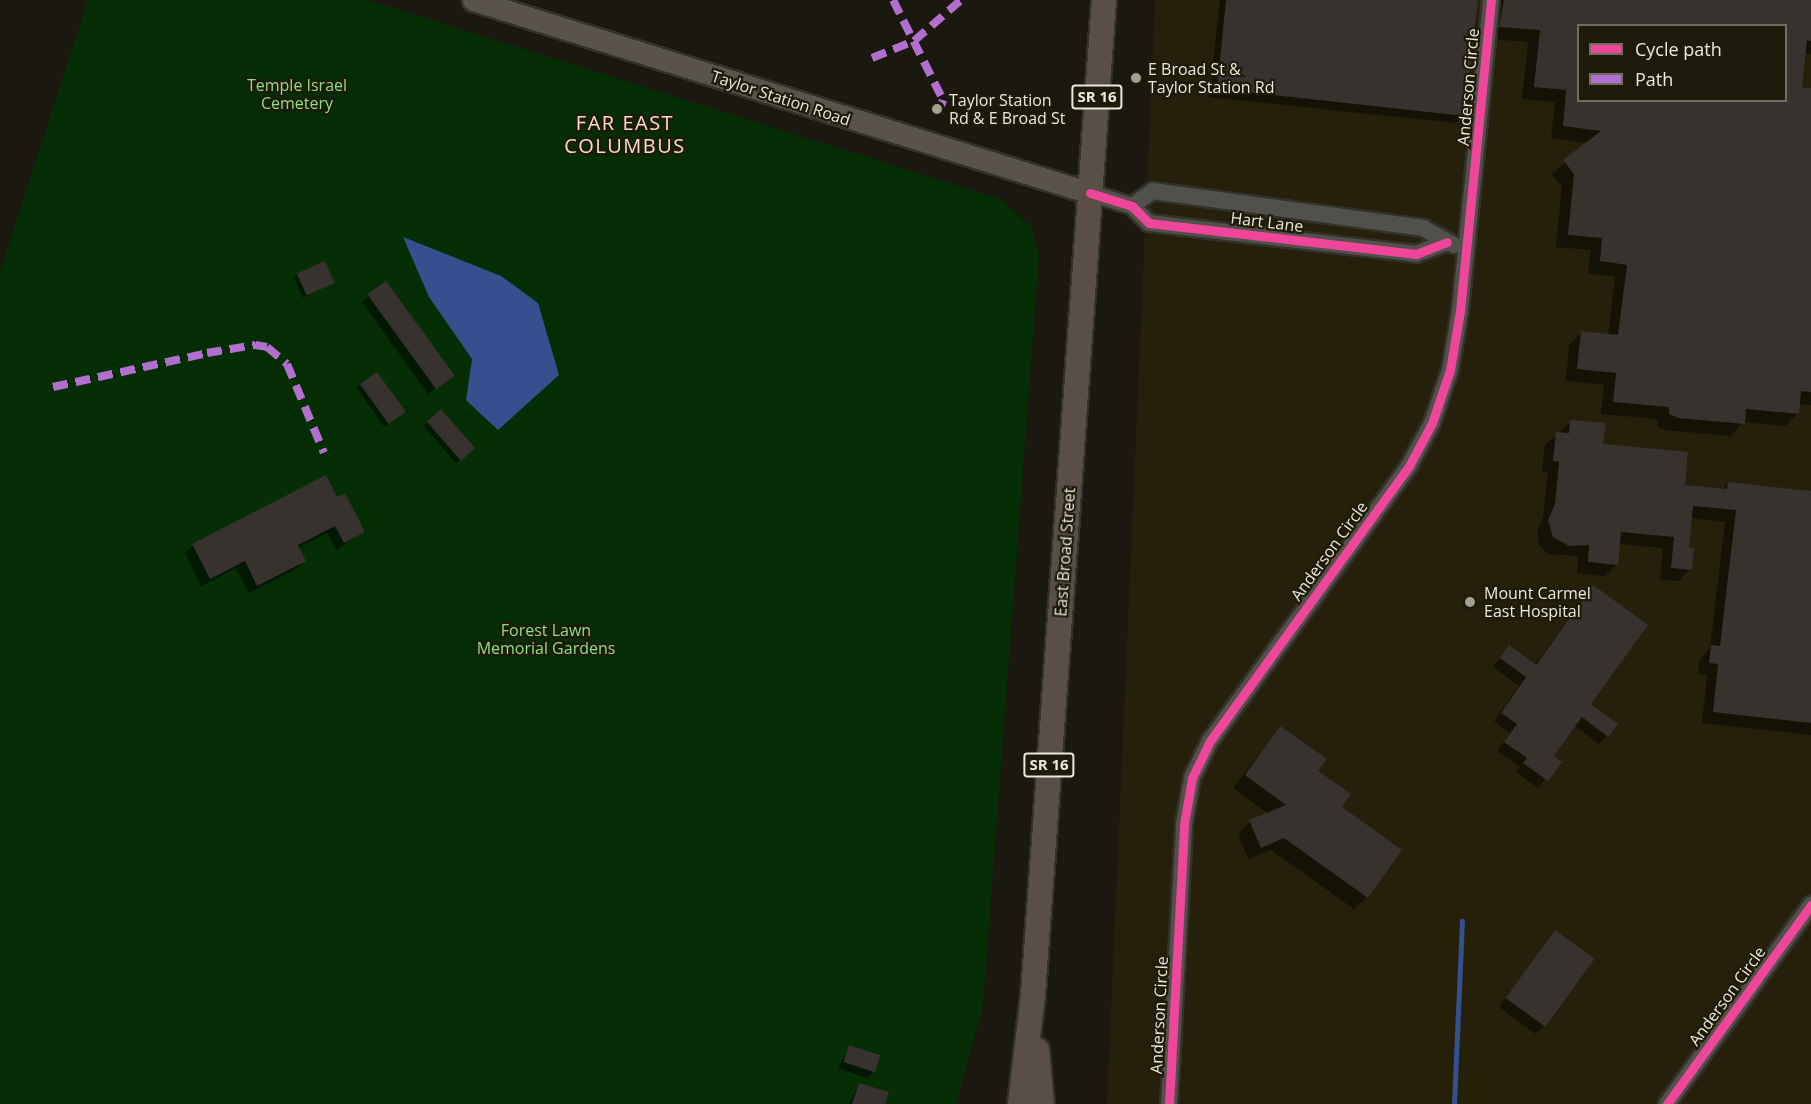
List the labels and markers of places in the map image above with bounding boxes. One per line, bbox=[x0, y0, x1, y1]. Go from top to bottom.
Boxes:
place label: E Broad St & Taylor Station Rd bbox=[1148, 59, 1274, 97]
marker: E Broad St & Taylor Station Rd bbox=[1129, 71, 1143, 85]
place label: Taylor Station Rd & E Broad St bbox=[949, 90, 1065, 128]
marker: Taylor Station Rd & E Broad St bbox=[930, 102, 944, 116]
place label: Mount Carmel East Hospital bbox=[1484, 583, 1591, 621]
marker: Mount Carmel East Hospital bbox=[1461, 593, 1479, 611]

